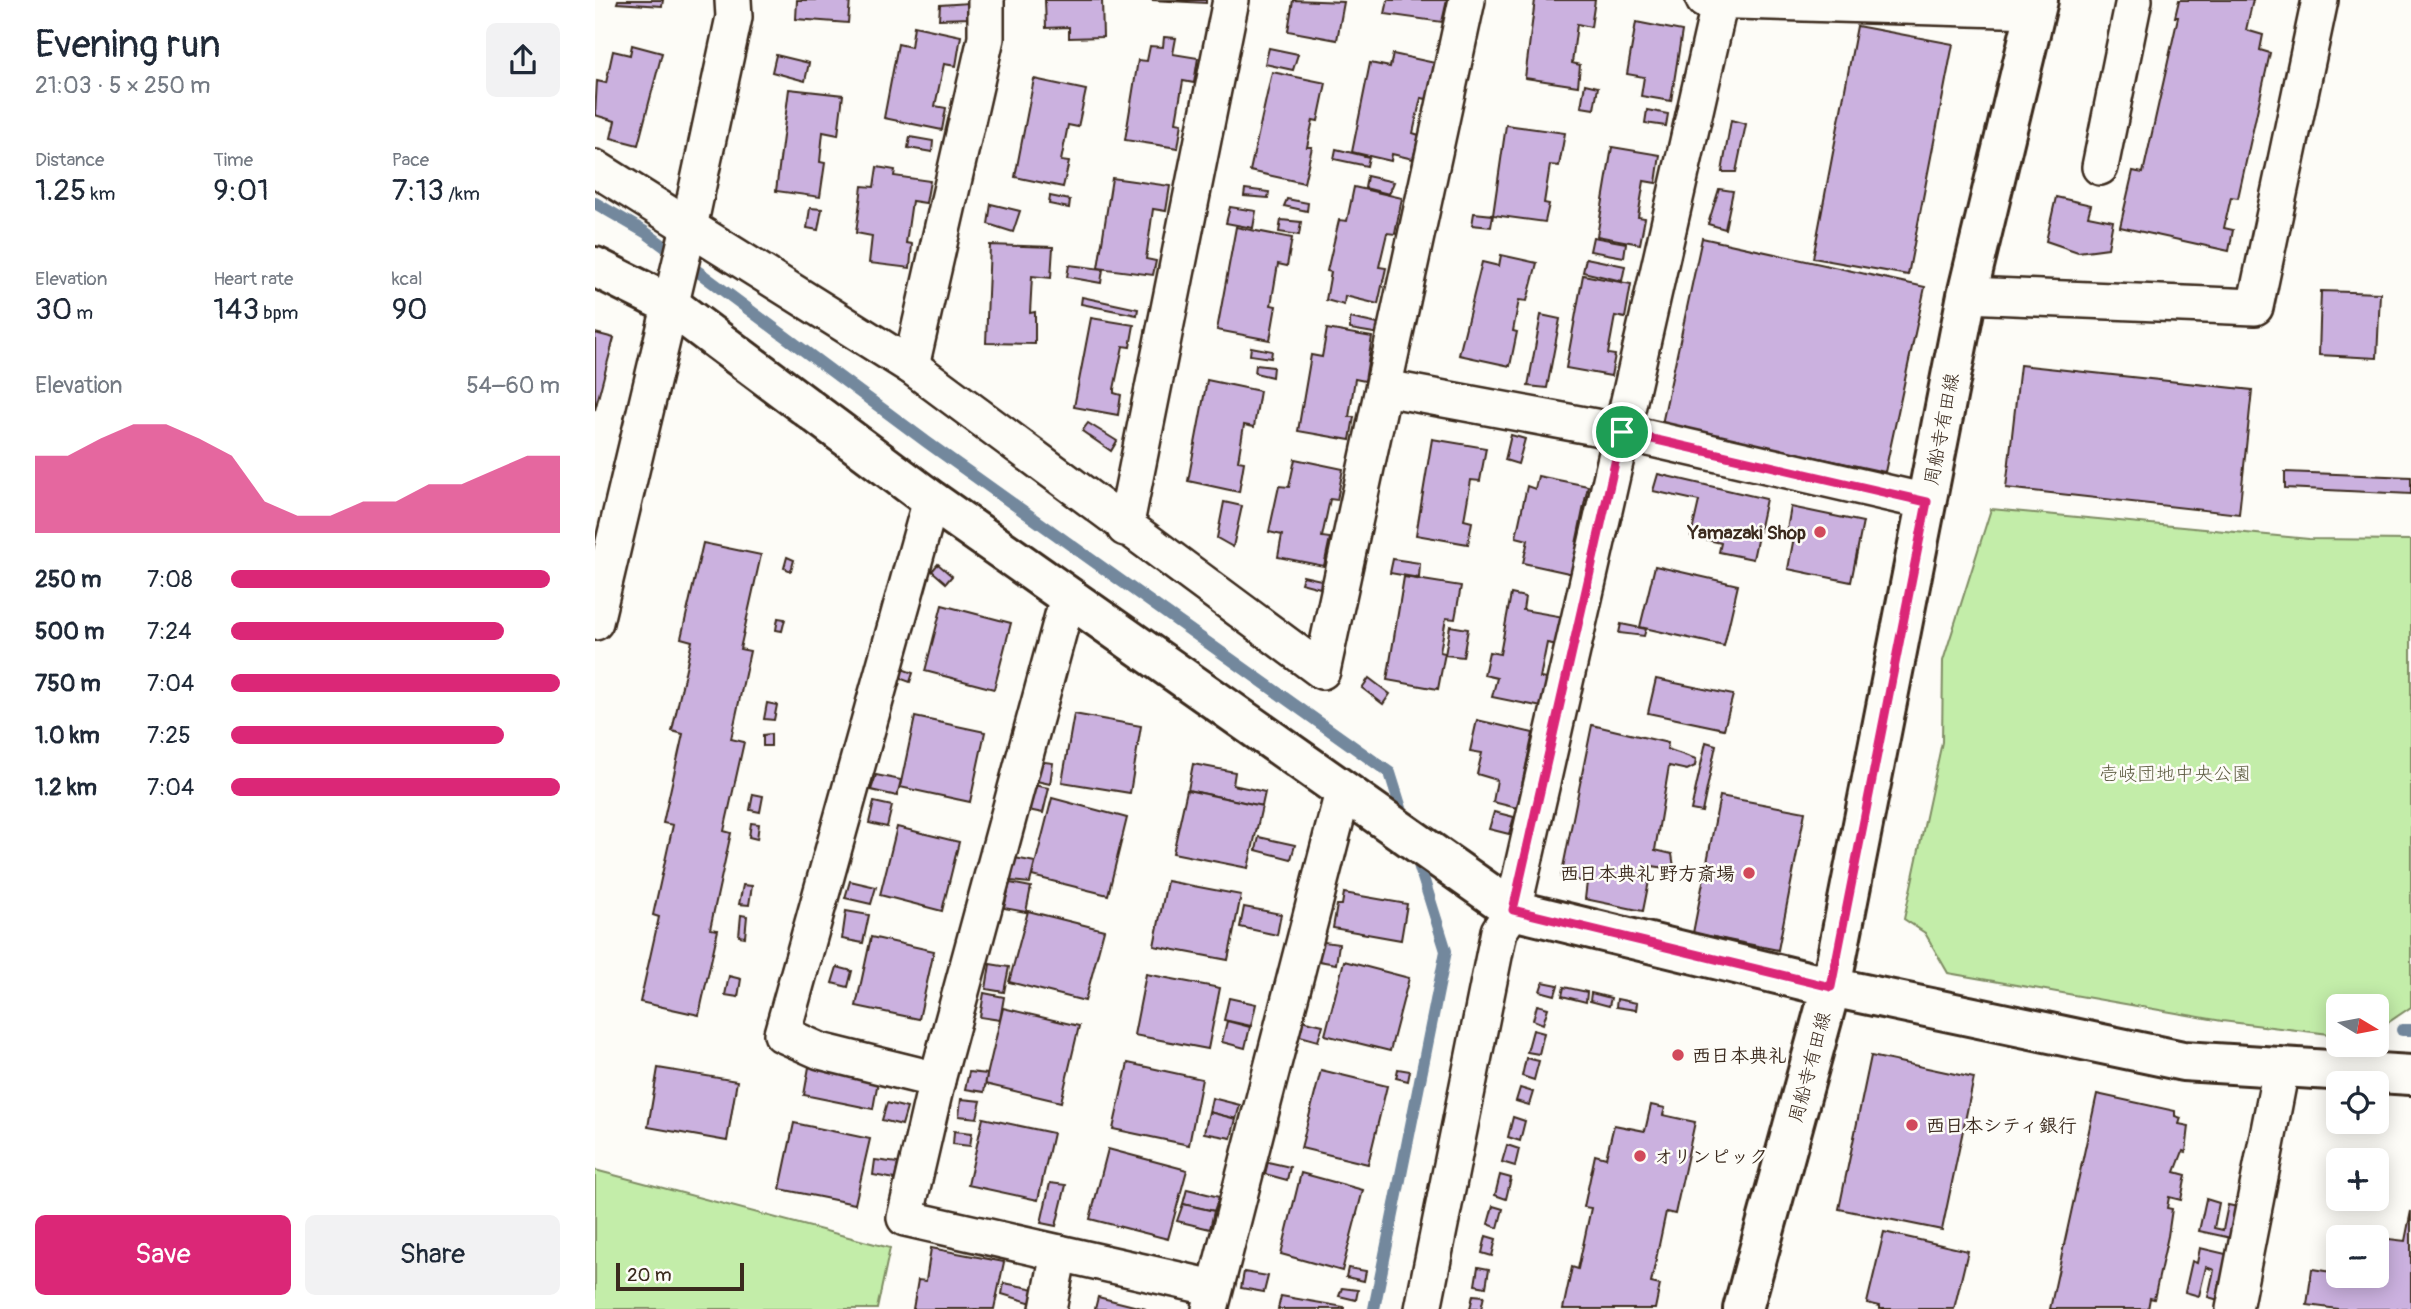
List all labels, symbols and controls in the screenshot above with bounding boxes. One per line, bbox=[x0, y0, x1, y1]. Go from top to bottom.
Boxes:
text: Evening run bbox=[35, 21, 221, 69]
button: share bbox=[486, 23, 560, 97]
text: 21:03 · 5 × 250 m bbox=[35, 71, 211, 100]
text: Distance bbox=[35, 148, 104, 172]
text: Time bbox=[213, 148, 253, 172]
text: Pace bbox=[392, 148, 429, 172]
text: 1.25 bbox=[35, 172, 86, 209]
text: 9:01 bbox=[213, 172, 269, 209]
text: 7:13 bbox=[392, 172, 444, 209]
text: km bbox=[86, 182, 115, 206]
text: /km bbox=[444, 182, 480, 206]
text: Elevation bbox=[35, 267, 107, 291]
text: Heart rate bbox=[213, 267, 293, 291]
text: kcal bbox=[392, 267, 423, 291]
text: 30 bbox=[35, 291, 72, 328]
text: 143 bbox=[213, 291, 259, 328]
text: 90 bbox=[392, 291, 428, 328]
text: m bbox=[72, 301, 93, 325]
text: bpm bbox=[259, 301, 299, 325]
text: Elevation bbox=[35, 371, 123, 400]
text: 54–60 m bbox=[466, 371, 560, 400]
street label: 周船寺有田線 bbox=[1919, 371, 1965, 487]
pin bbox=[1592, 402, 1652, 462]
icon: arrive bbox=[1603, 413, 1641, 451]
place label: Yamazaki Shop bbox=[1687, 521, 1806, 545]
marker: Yamazaki Shop bbox=[1812, 524, 1828, 540]
text: 250 m bbox=[35, 565, 101, 594]
text: 7:08 bbox=[147, 565, 193, 594]
text: 500 m bbox=[35, 617, 104, 646]
text: 7:24 bbox=[147, 617, 192, 646]
text: 750 m bbox=[35, 669, 101, 698]
text: 7:04 bbox=[147, 669, 194, 698]
text: 1.0 km bbox=[35, 721, 100, 750]
text: 7:25 bbox=[147, 721, 191, 750]
park label: 壱岐団地中央公園 bbox=[2099, 762, 2251, 786]
text: 1.2 km bbox=[35, 773, 97, 802]
text: 7:04 bbox=[147, 773, 194, 802]
place label: 西日本典礼 野方斎場 bbox=[1560, 862, 1735, 886]
marker: 西日本典礼 野方斎場 bbox=[1741, 865, 1757, 881]
north arrow bbox=[2326, 994, 2389, 1057]
map controls bbox=[2326, 994, 2389, 1288]
street label: 周船寺有田線 bbox=[1784, 1009, 1836, 1125]
place label: 西日本典礼 bbox=[1692, 1044, 1787, 1068]
marker: 西日本典礼 bbox=[1670, 1047, 1686, 1063]
button: locate bbox=[2326, 1071, 2389, 1134]
place label: 西日本シティ銀行 bbox=[1926, 1114, 2077, 1138]
marker: 西日本シティ銀行 bbox=[1904, 1117, 1920, 1133]
place label: オリンピック bbox=[1654, 1145, 1768, 1169]
marker: オリンピック bbox=[1632, 1148, 1648, 1164]
button: + bbox=[2326, 1148, 2389, 1211]
button: Save bbox=[35, 1215, 291, 1295]
button: Share bbox=[305, 1215, 560, 1295]
button: − bbox=[2326, 1225, 2389, 1288]
scale bar bbox=[616, 1260, 744, 1292]
text: 20 m bbox=[627, 1263, 672, 1287]

